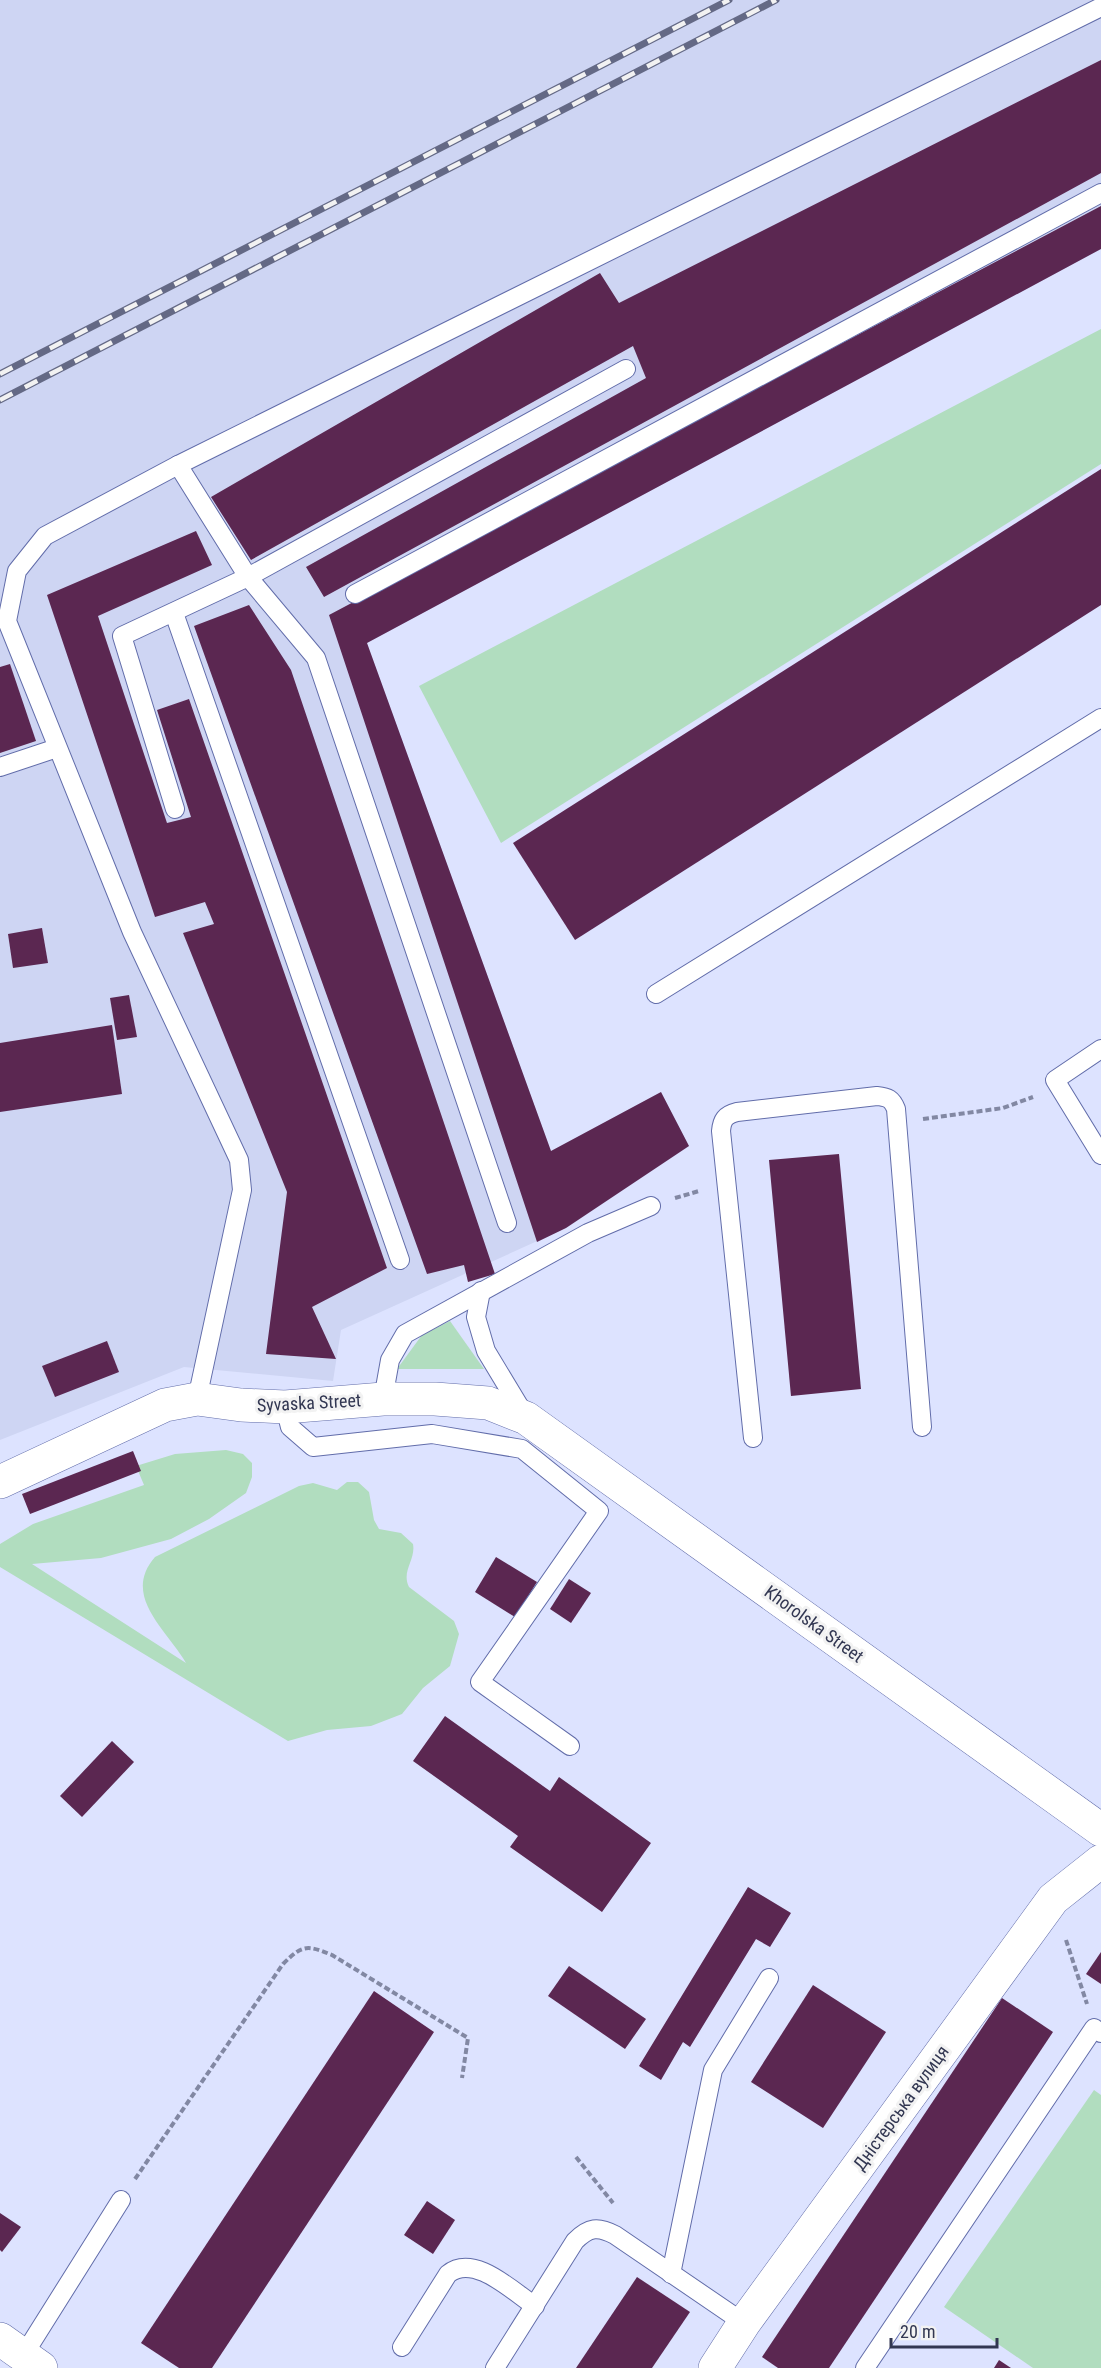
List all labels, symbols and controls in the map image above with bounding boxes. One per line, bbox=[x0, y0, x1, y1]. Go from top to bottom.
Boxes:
street label: Syvaska Street bbox=[256, 1389, 362, 1416]
street label: Khorolska Street bbox=[761, 1581, 868, 1667]
street label: Дністерська вулиця bbox=[848, 2041, 953, 2174]
scale bar bbox=[891, 2311, 998, 2349]
text: 20 m bbox=[900, 2321, 935, 2342]

